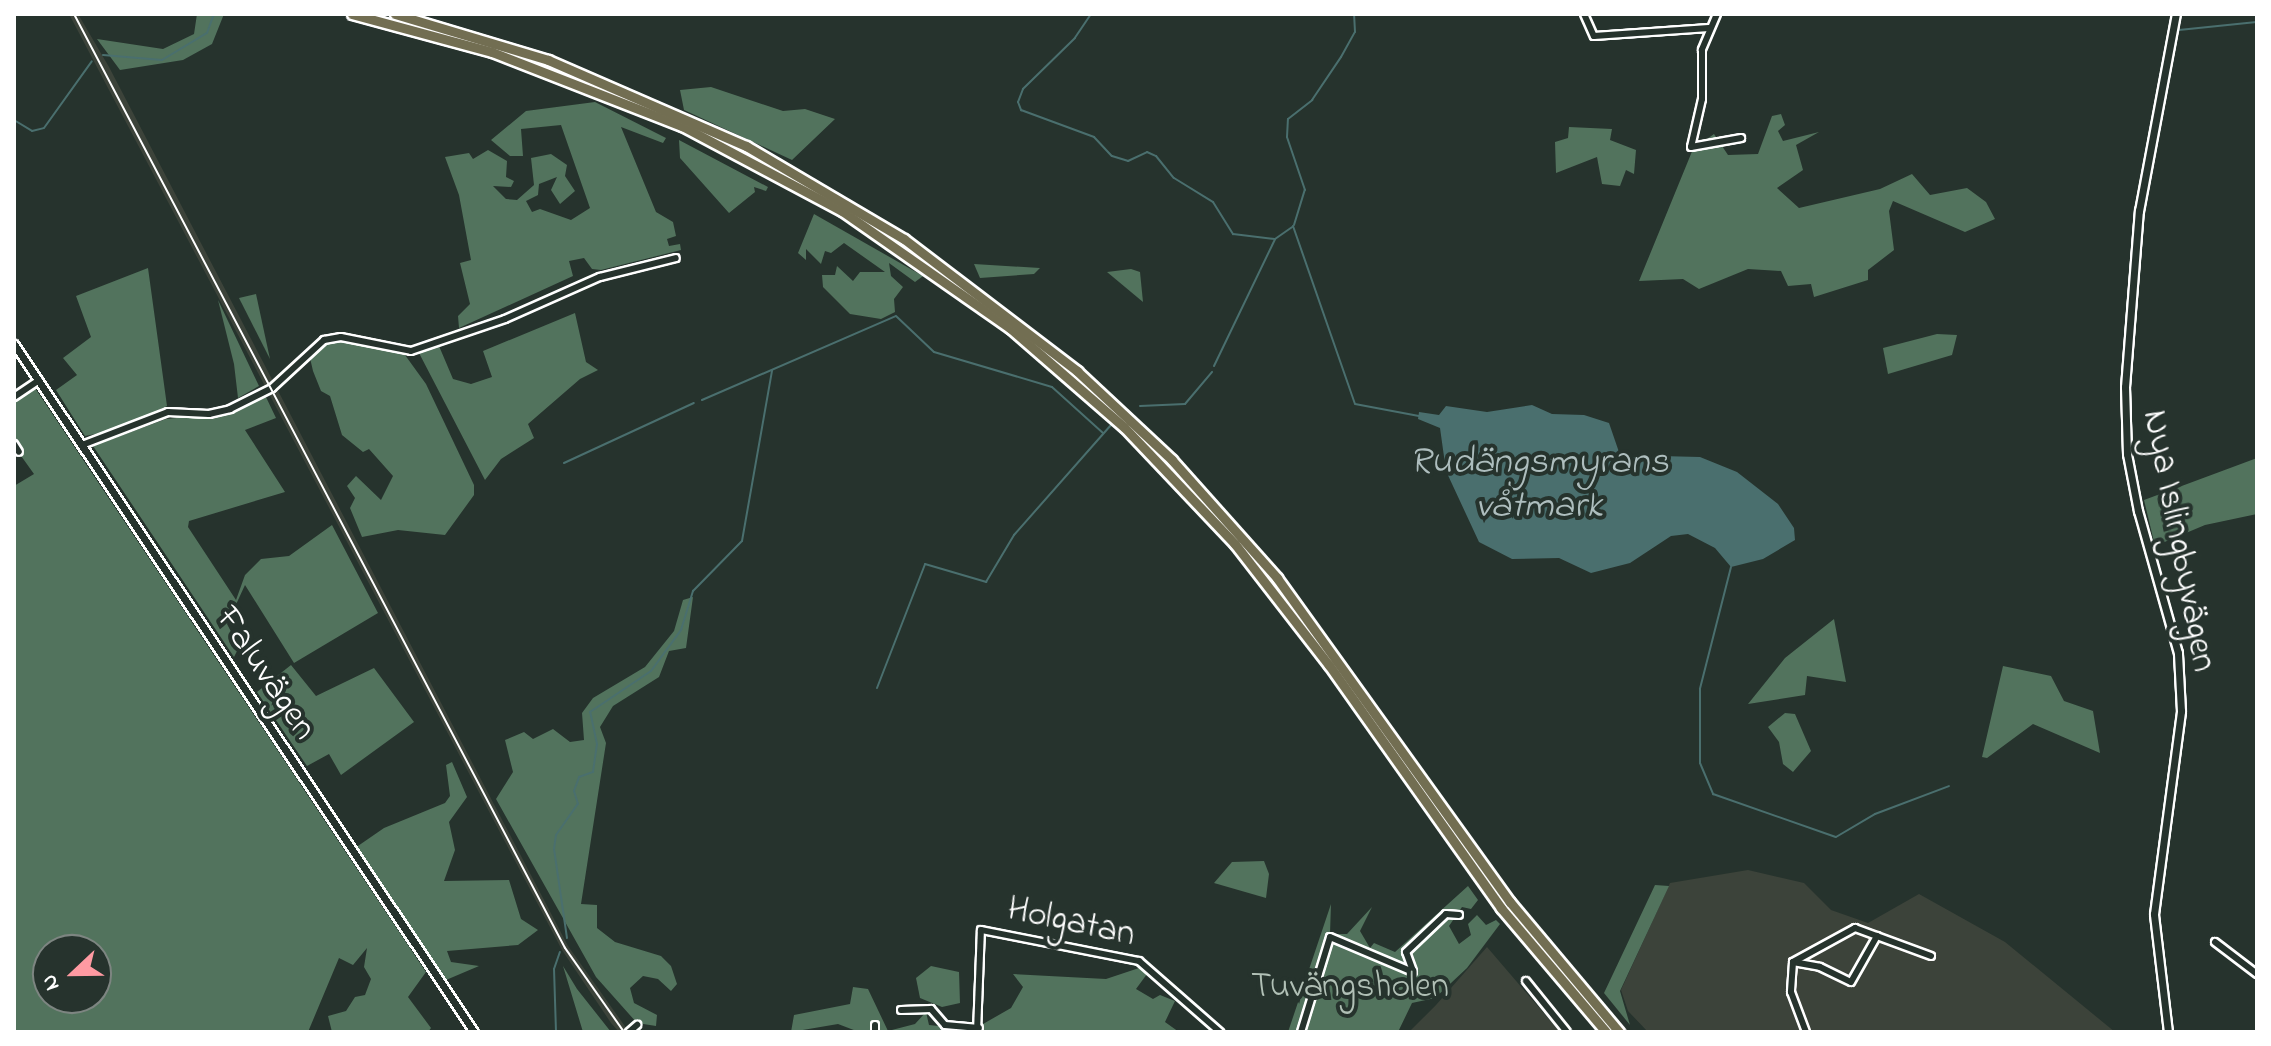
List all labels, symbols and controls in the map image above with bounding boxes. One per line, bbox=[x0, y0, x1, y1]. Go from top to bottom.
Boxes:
street label: Nya Islingbyvägen bbox=[2131, 406, 2225, 676]
water label: Rudängsmyrans våtmark bbox=[1409, 441, 1669, 530]
street label: Faluvägen bbox=[205, 599, 325, 749]
street label: Holgatan bbox=[1003, 888, 1139, 958]
north arrow bbox=[32, 934, 112, 1014]
park label: Tuvängsholen bbox=[1251, 966, 1449, 1010]
text: N bbox=[34, 969, 69, 995]

